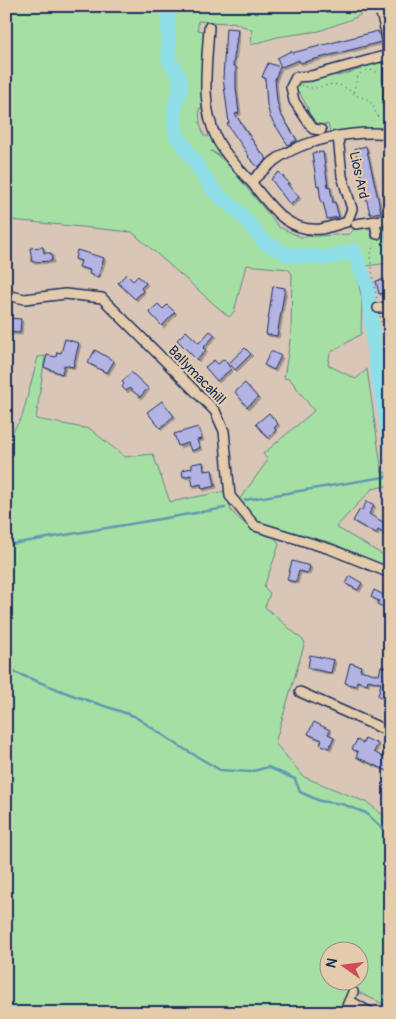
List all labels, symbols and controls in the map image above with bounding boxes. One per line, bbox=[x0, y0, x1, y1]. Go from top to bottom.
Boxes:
street label: Lios Ard bbox=[346, 150, 372, 200]
street label: Ballymacahill bbox=[165, 342, 229, 408]
north arrow bbox=[318, 942, 368, 992]
text: N bbox=[322, 956, 341, 970]

